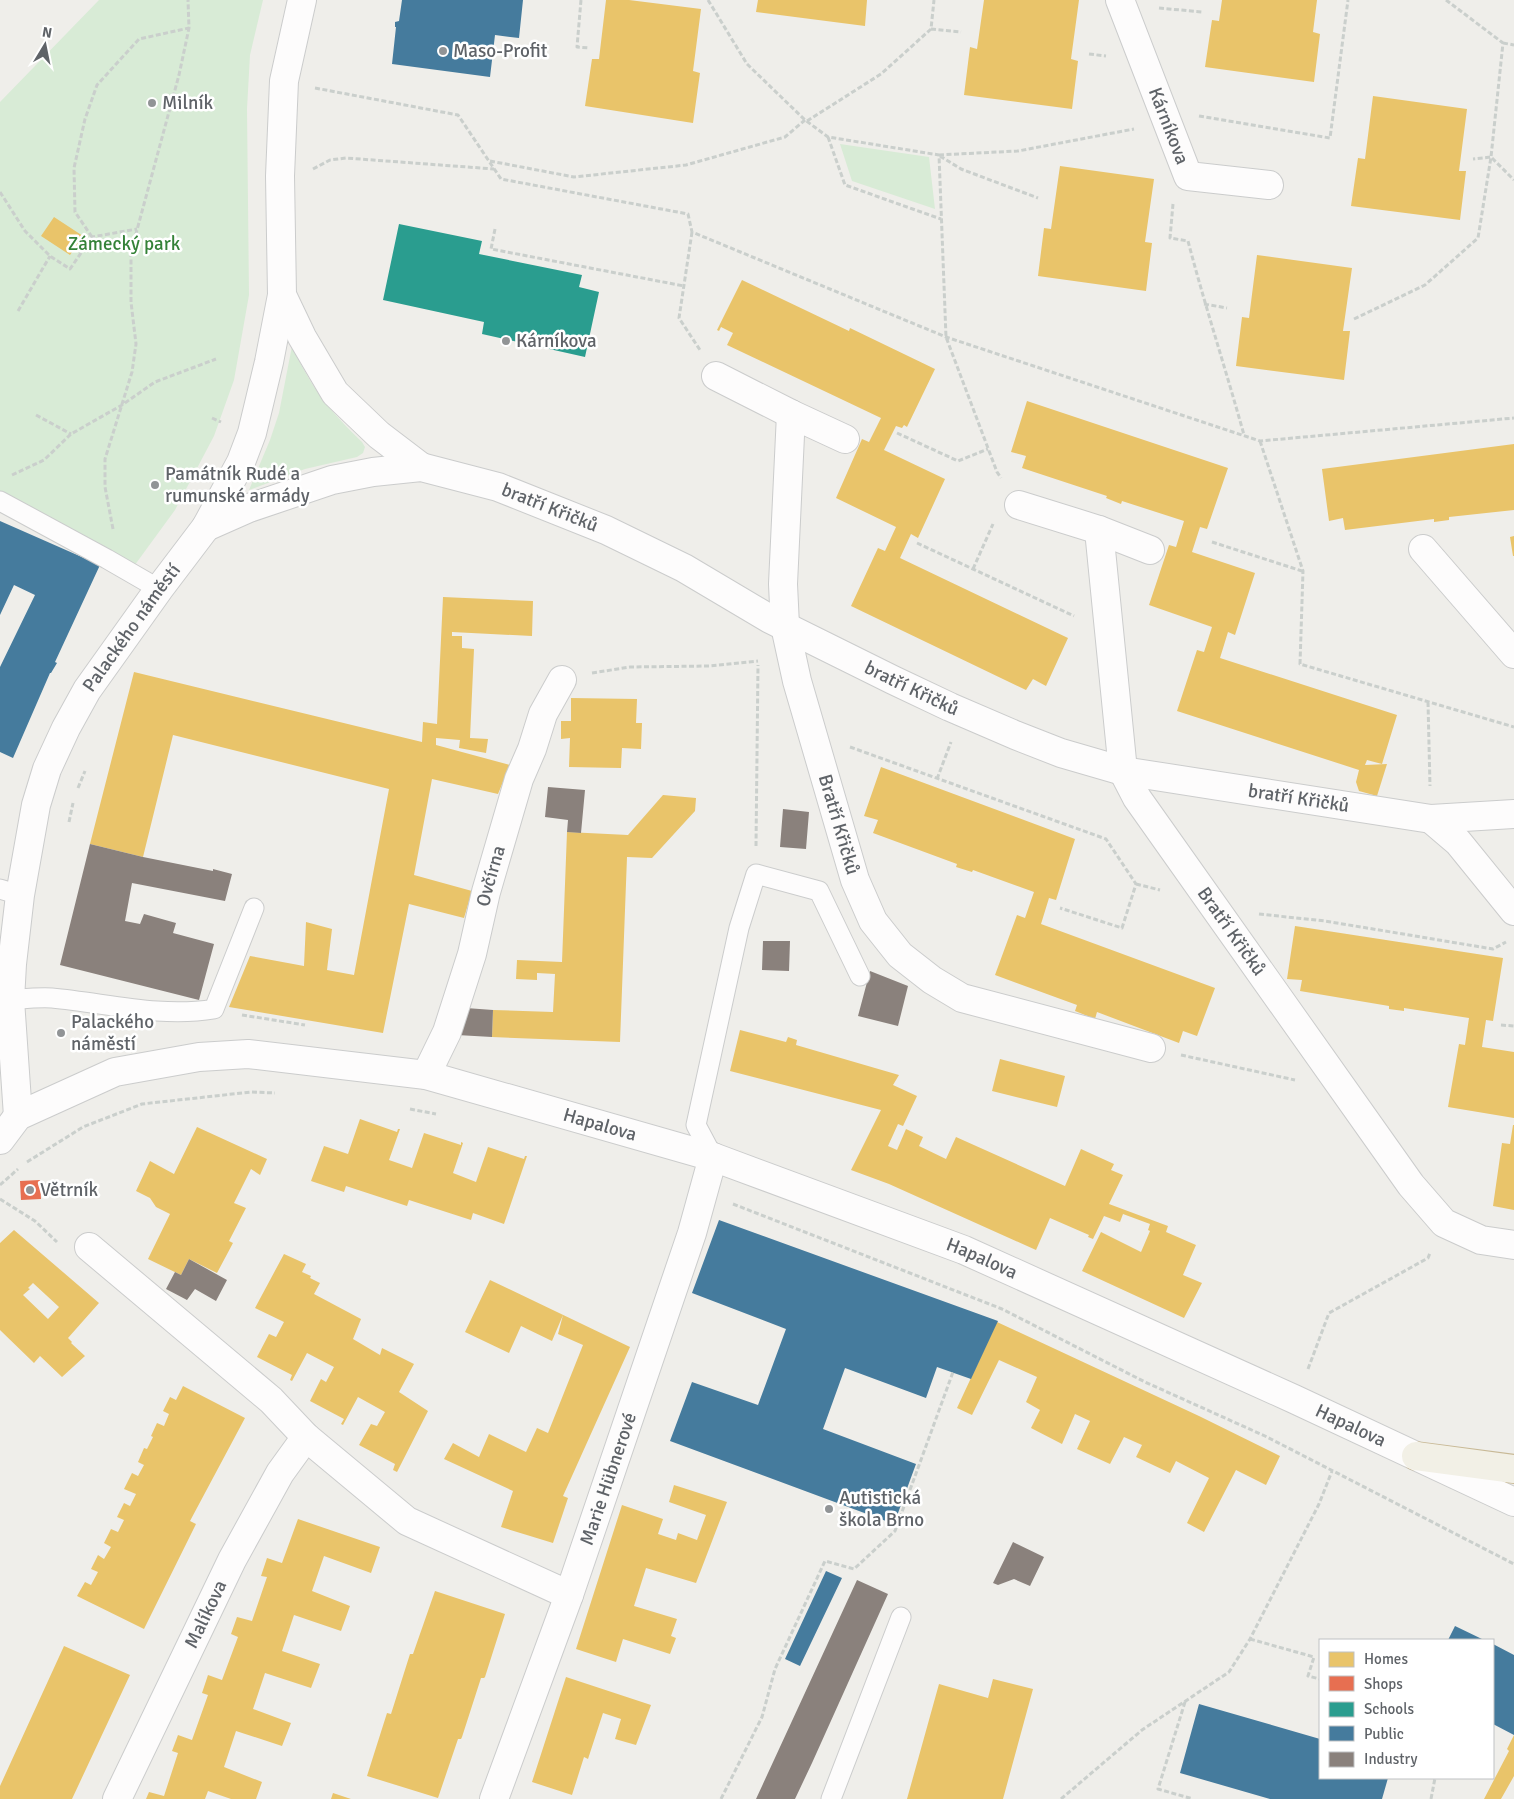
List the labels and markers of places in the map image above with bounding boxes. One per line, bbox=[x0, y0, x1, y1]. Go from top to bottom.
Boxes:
place label: Maso-Profit bbox=[453, 39, 548, 63]
marker: Maso-Profit bbox=[437, 45, 449, 57]
place label: Milník bbox=[162, 91, 214, 115]
marker: Milník bbox=[146, 97, 158, 109]
place label: Kárníkova bbox=[516, 329, 597, 353]
marker: Kárníkova bbox=[500, 335, 512, 347]
place label: Památník Rudé a rumunské armády bbox=[165, 462, 310, 508]
marker: Památník Rudé a rumunské armády bbox=[149, 479, 161, 491]
place label: Palackého náměstí bbox=[71, 1010, 154, 1056]
marker: Palackého náměstí bbox=[55, 1027, 67, 1039]
place label: Větrník bbox=[40, 1178, 99, 1202]
marker: Větrník bbox=[24, 1184, 36, 1196]
place label: Autistická škola Brno bbox=[839, 1486, 924, 1532]
marker: Autistická škola Brno bbox=[823, 1503, 835, 1515]

